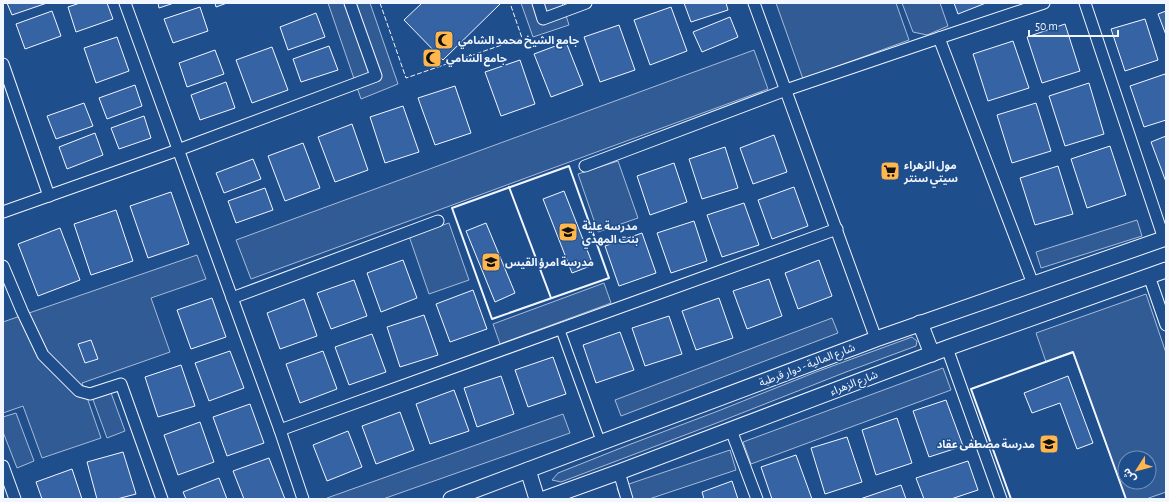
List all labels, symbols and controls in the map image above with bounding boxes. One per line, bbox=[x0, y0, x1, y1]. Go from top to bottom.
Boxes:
scale bar bbox=[1029, 12, 1118, 38]
text: 50 m bbox=[1035, 20, 1058, 32]
mosque icon: جامع الشيخ محمد الشامي bbox=[433, 29, 455, 51]
place label: جامع الشيخ محمد الشامي bbox=[458, 35, 579, 49]
mosque icon: جامع الشامي bbox=[421, 47, 443, 69]
place label: جامع الشامي bbox=[446, 53, 507, 67]
supermarket icon: مول الزهراء سيتي سنتر bbox=[879, 160, 901, 182]
place label: مول الزهراء سيتي سنتر bbox=[903, 160, 958, 187]
place label: مدرسة علية بنت المهدي bbox=[582, 220, 639, 248]
school or university icon: مدرسة علية بنت المهدي bbox=[557, 221, 579, 243]
school or university icon: مدرسة امرؤ القيس bbox=[480, 251, 502, 273]
place label: مدرسة امرؤ القيس bbox=[505, 256, 594, 269]
street label: شارع المالية - دوار قرطبة bbox=[758, 341, 858, 390]
street label: شارع الزهراء bbox=[829, 369, 880, 399]
school or university icon: مدرسة مصطفى عقاد bbox=[1038, 433, 1060, 455]
place label: مدرسة مصطفى عقاد bbox=[937, 438, 1035, 451]
north arrow bbox=[1117, 450, 1157, 490]
text: ش bbox=[1120, 466, 1139, 485]

